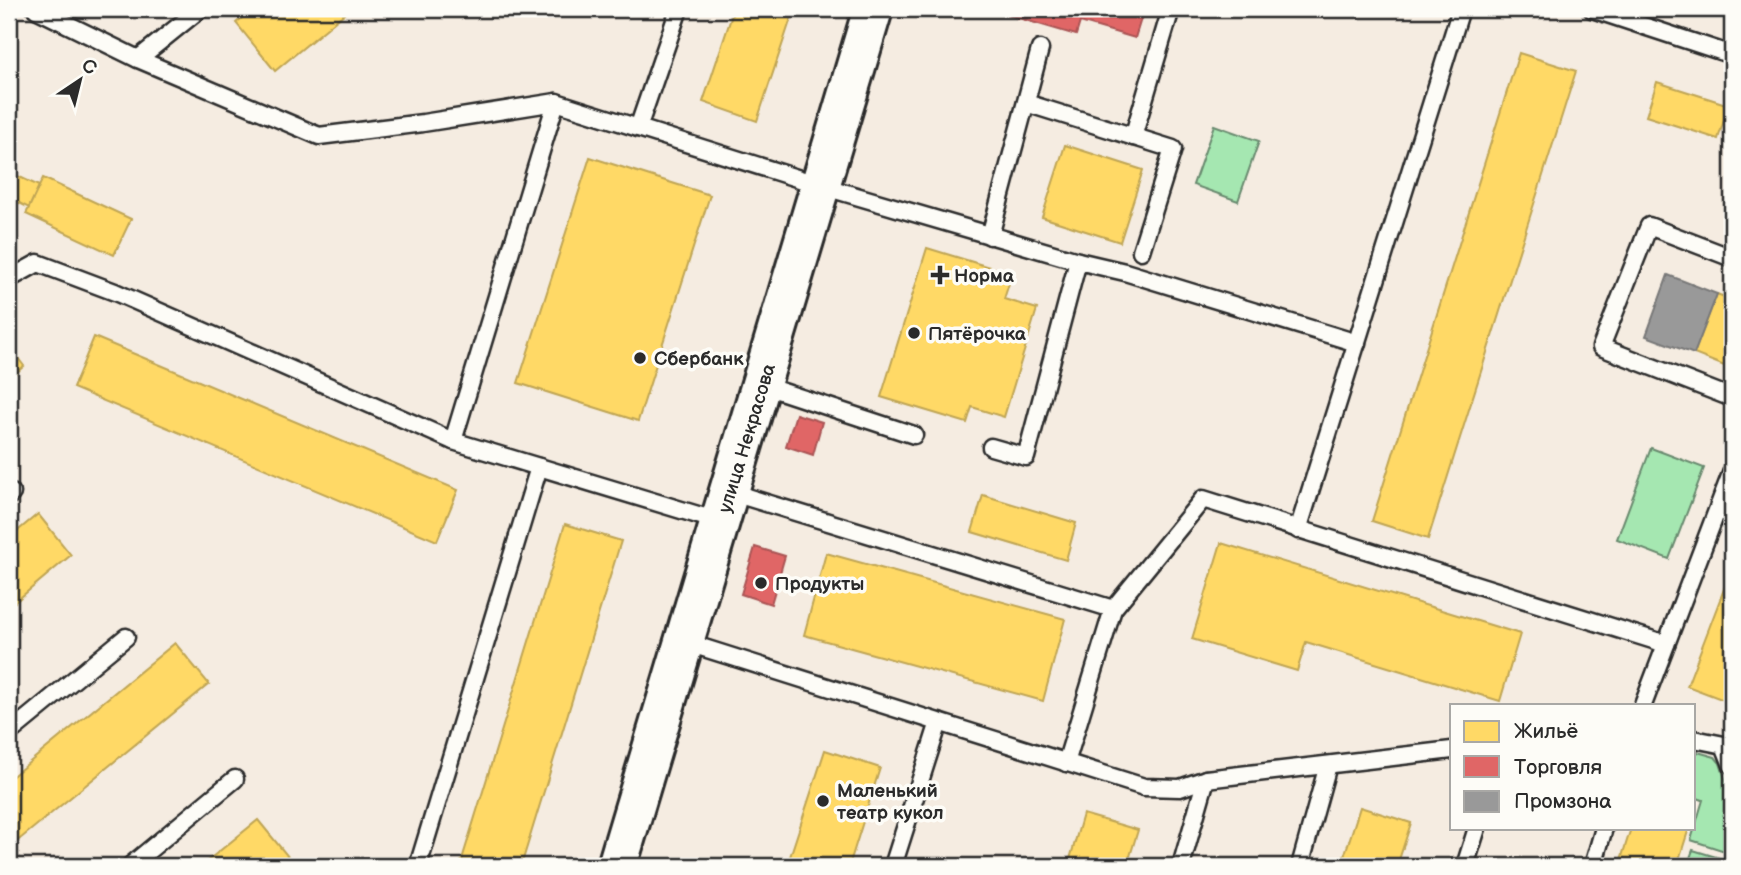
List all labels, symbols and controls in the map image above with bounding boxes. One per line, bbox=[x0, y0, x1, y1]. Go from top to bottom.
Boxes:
north arrow bbox=[46, 46, 116, 116]
text: С bbox=[77, 54, 101, 81]
place label: Норма bbox=[954, 265, 1015, 288]
marker: Норма bbox=[932, 267, 948, 283]
place label: Пятёрочка bbox=[928, 323, 1027, 346]
marker: Пятёрочка bbox=[906, 325, 922, 341]
place label: Сбербанк bbox=[654, 348, 744, 371]
marker: Сбербанк bbox=[632, 350, 648, 366]
street label: улица Некрасова bbox=[714, 361, 781, 516]
place label: Продукты bbox=[775, 573, 864, 596]
marker: Продукты bbox=[753, 575, 769, 591]
legend bbox=[1450, 704, 1696, 830]
text: Жильё bbox=[1514, 719, 1578, 744]
text: Торговля bbox=[1514, 755, 1602, 780]
place label: Маленький театр кукол bbox=[837, 780, 944, 825]
text: Промзона bbox=[1514, 789, 1612, 814]
marker: Маленький театр кукол bbox=[815, 793, 831, 809]

